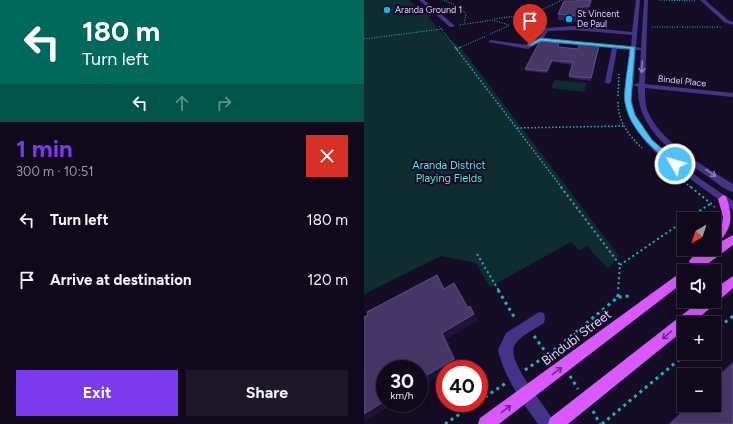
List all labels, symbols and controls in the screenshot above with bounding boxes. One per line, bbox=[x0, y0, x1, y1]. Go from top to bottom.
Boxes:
place label: Aranda Ground 1 bbox=[395, 4, 462, 15]
pin bbox=[513, 4, 547, 45]
marker: Aranda Ground 1 bbox=[382, 5, 392, 15]
place label: St Vincent De Paul bbox=[577, 8, 620, 29]
icon: arrive bbox=[519, 10, 541, 32]
text: 180 m bbox=[82, 14, 160, 48]
marker: St Vincent De Paul bbox=[564, 14, 574, 24]
icon: left bbox=[16, 16, 68, 68]
text: Turn left bbox=[82, 48, 149, 70]
one-way arrow bbox=[639, 60, 646, 73]
street label: Bindel Place bbox=[657, 72, 707, 89]
icon: left bbox=[129, 92, 151, 114]
icon: ahead bbox=[171, 92, 193, 114]
icon: right bbox=[213, 92, 235, 114]
text: 1 min bbox=[16, 134, 73, 163]
button: close bbox=[306, 135, 348, 177]
position arrow bbox=[654, 143, 696, 185]
park label: Aranda District Playing Fields bbox=[412, 159, 486, 185]
text: 300 m · 10:51 bbox=[16, 164, 94, 179]
one-way arrow bbox=[705, 170, 717, 178]
icon: left bbox=[16, 209, 38, 231]
text: Turn left bbox=[50, 211, 108, 229]
text: 180 m bbox=[307, 211, 348, 229]
north arrow bbox=[677, 212, 721, 256]
map controls bbox=[677, 212, 721, 412]
button: sound bbox=[677, 264, 721, 308]
icon: arrive bbox=[16, 269, 38, 291]
text: Arrive at destination bbox=[50, 271, 191, 289]
text: 120 m bbox=[307, 271, 348, 289]
street label: Bindubi Street bbox=[539, 306, 614, 368]
button: + bbox=[677, 316, 721, 360]
one-way arrow bbox=[662, 331, 673, 340]
speed limit sign: 40 bbox=[436, 360, 488, 412]
one-way arrow bbox=[552, 367, 563, 375]
button: − bbox=[677, 368, 721, 412]
text: 30 bbox=[390, 369, 414, 393]
button: Exit bbox=[16, 370, 178, 416]
button: Share bbox=[186, 370, 348, 416]
text: km/h bbox=[391, 389, 413, 402]
one-way arrow bbox=[501, 405, 512, 413]

